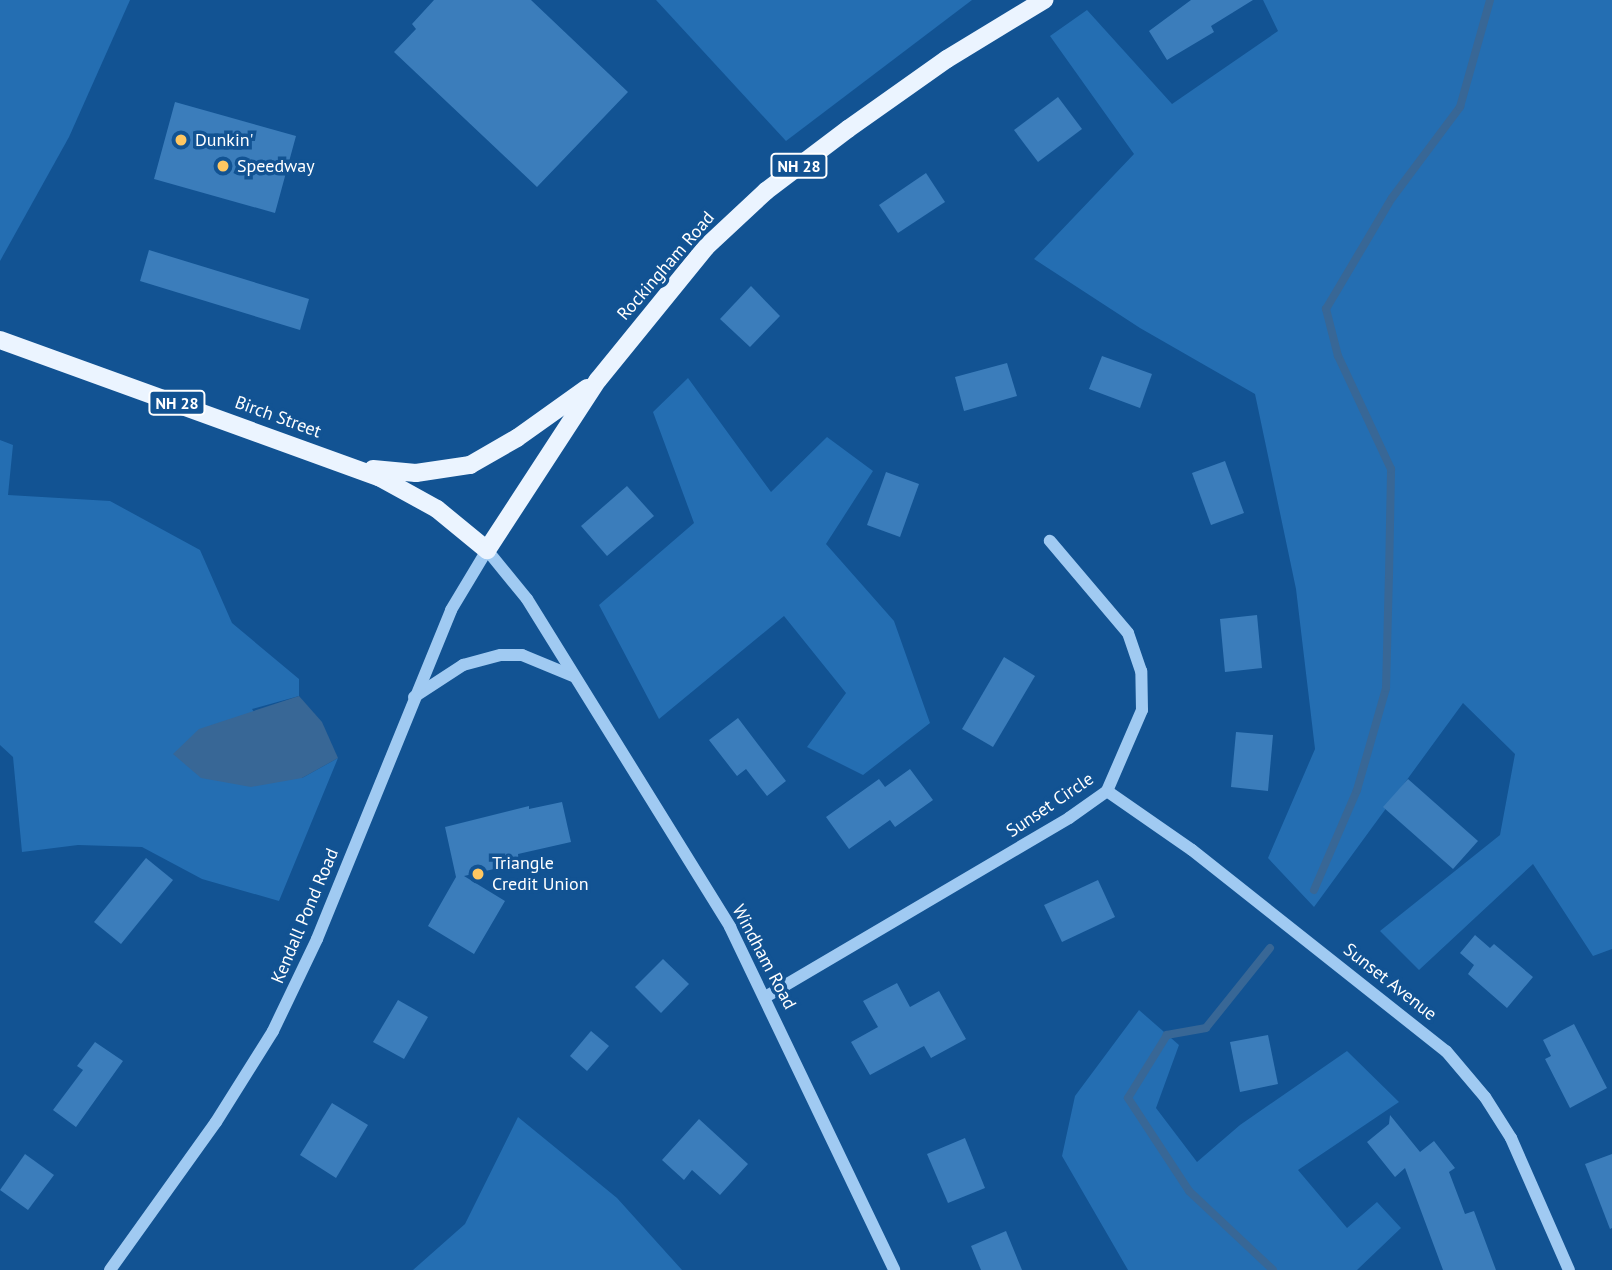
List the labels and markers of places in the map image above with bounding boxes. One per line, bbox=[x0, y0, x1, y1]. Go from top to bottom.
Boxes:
place label: Dunkin' bbox=[195, 129, 254, 151]
marker: Dunkin' bbox=[173, 132, 189, 148]
place label: Speedway bbox=[237, 155, 315, 177]
marker: Speedway bbox=[215, 158, 231, 174]
place label: Triangle Credit Union bbox=[492, 853, 589, 896]
marker: Triangle Credit Union bbox=[470, 866, 486, 882]

